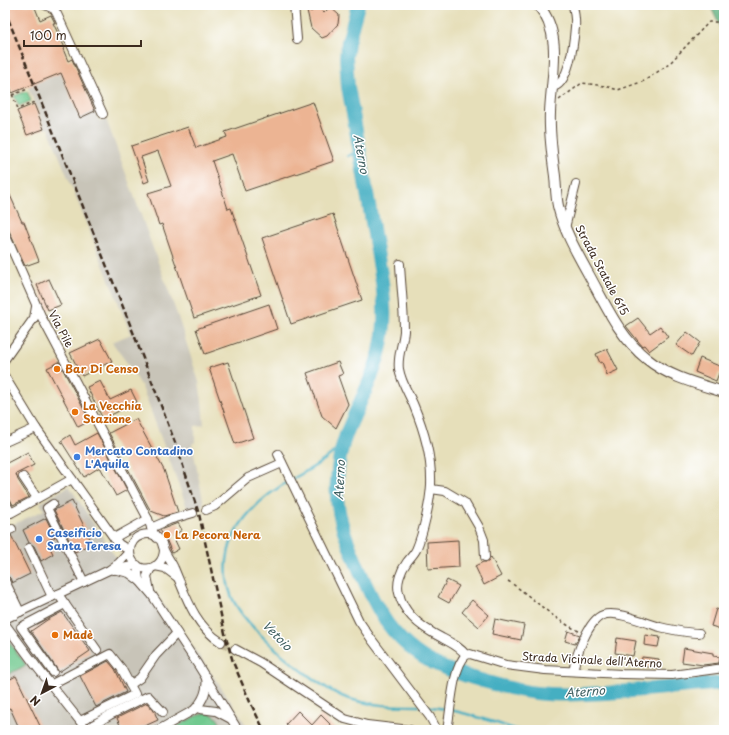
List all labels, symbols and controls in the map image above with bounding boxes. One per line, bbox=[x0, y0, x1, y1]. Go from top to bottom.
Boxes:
scale bar bbox=[24, 22, 141, 48]
text: 100 m bbox=[30, 26, 67, 44]
water label: Aterno bbox=[350, 133, 375, 176]
street label: Strada Statale 615 bbox=[571, 221, 634, 318]
street label: Via Pile bbox=[45, 307, 78, 350]
place label: Bar Di Censo bbox=[65, 360, 139, 377]
marker: Bar Di Censo bbox=[52, 364, 62, 374]
place label: La Vecchia Stazione bbox=[83, 397, 142, 427]
marker: La Vecchia Stazione bbox=[70, 407, 80, 417]
place label: Mercato Contadino L'Aquila bbox=[85, 442, 194, 472]
marker: Mercato Contadino L'Aquila bbox=[72, 452, 82, 462]
water label: Aterno bbox=[329, 458, 349, 500]
place label: Caseificio Santa Teresa bbox=[47, 524, 122, 554]
place label: La Pecora Nera bbox=[175, 526, 261, 543]
marker: La Pecora Nera bbox=[162, 530, 172, 540]
marker: Caseificio Santa Teresa bbox=[34, 534, 44, 544]
water label: Vetoio bbox=[259, 616, 297, 655]
place label: Madè bbox=[63, 626, 93, 643]
marker: Madè bbox=[50, 630, 60, 640]
street label: Strada Vicinale dell'Aterno bbox=[521, 647, 663, 672]
north arrow bbox=[22, 673, 62, 713]
water label: Aterno bbox=[565, 681, 607, 701]
text: N bbox=[26, 691, 44, 710]

